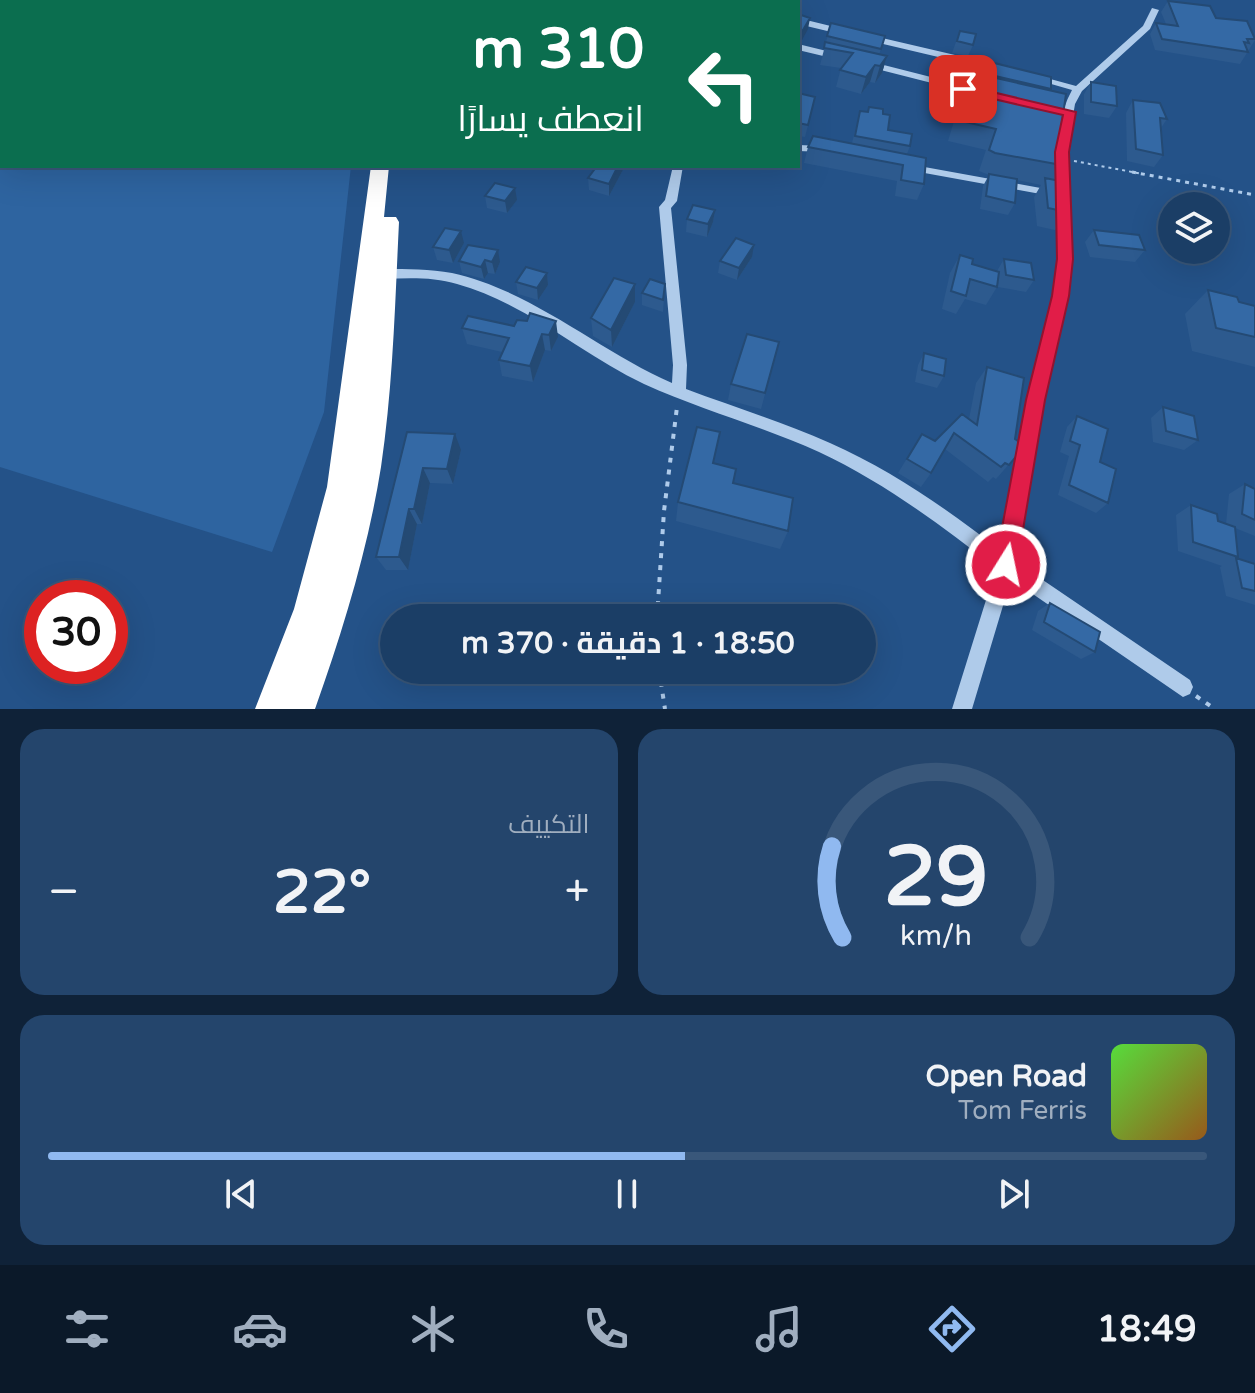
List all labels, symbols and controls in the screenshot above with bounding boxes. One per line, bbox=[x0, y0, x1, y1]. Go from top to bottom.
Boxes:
text: 310 m bbox=[473, 16, 644, 83]
icon: left bbox=[672, 32, 776, 136]
pin bbox=[929, 55, 997, 123]
icon: arrive bbox=[941, 67, 985, 111]
text: انعطف يسارًا bbox=[457, 98, 644, 141]
map controls bbox=[1158, 192, 1230, 264]
button: layers bbox=[1158, 192, 1230, 264]
position arrow bbox=[964, 523, 1048, 607]
speed limit sign: 30 bbox=[24, 580, 128, 684]
text: 18:50 · 1 دقيقة · 370 m bbox=[461, 625, 795, 662]
text: التكييف bbox=[508, 809, 590, 840]
text: 29 bbox=[884, 828, 988, 928]
text: 22° bbox=[273, 857, 371, 929]
text: − bbox=[48, 866, 79, 919]
text: + bbox=[565, 866, 589, 919]
text: km/h bbox=[900, 919, 972, 953]
text: Open Road bbox=[926, 1058, 1087, 1095]
text: Tom Ferris bbox=[958, 1095, 1087, 1126]
icon: previous bbox=[219, 1172, 263, 1216]
icon: pause bbox=[605, 1172, 649, 1216]
icon: next bbox=[992, 1172, 1036, 1216]
icon: filters bbox=[59, 1301, 115, 1357]
icon: car bbox=[232, 1301, 288, 1357]
icon: climate bbox=[405, 1301, 461, 1357]
icon: phone bbox=[578, 1301, 634, 1357]
icon: music bbox=[751, 1301, 807, 1357]
icon: directions bbox=[924, 1301, 980, 1357]
text: 18:49 bbox=[1097, 1308, 1197, 1351]

